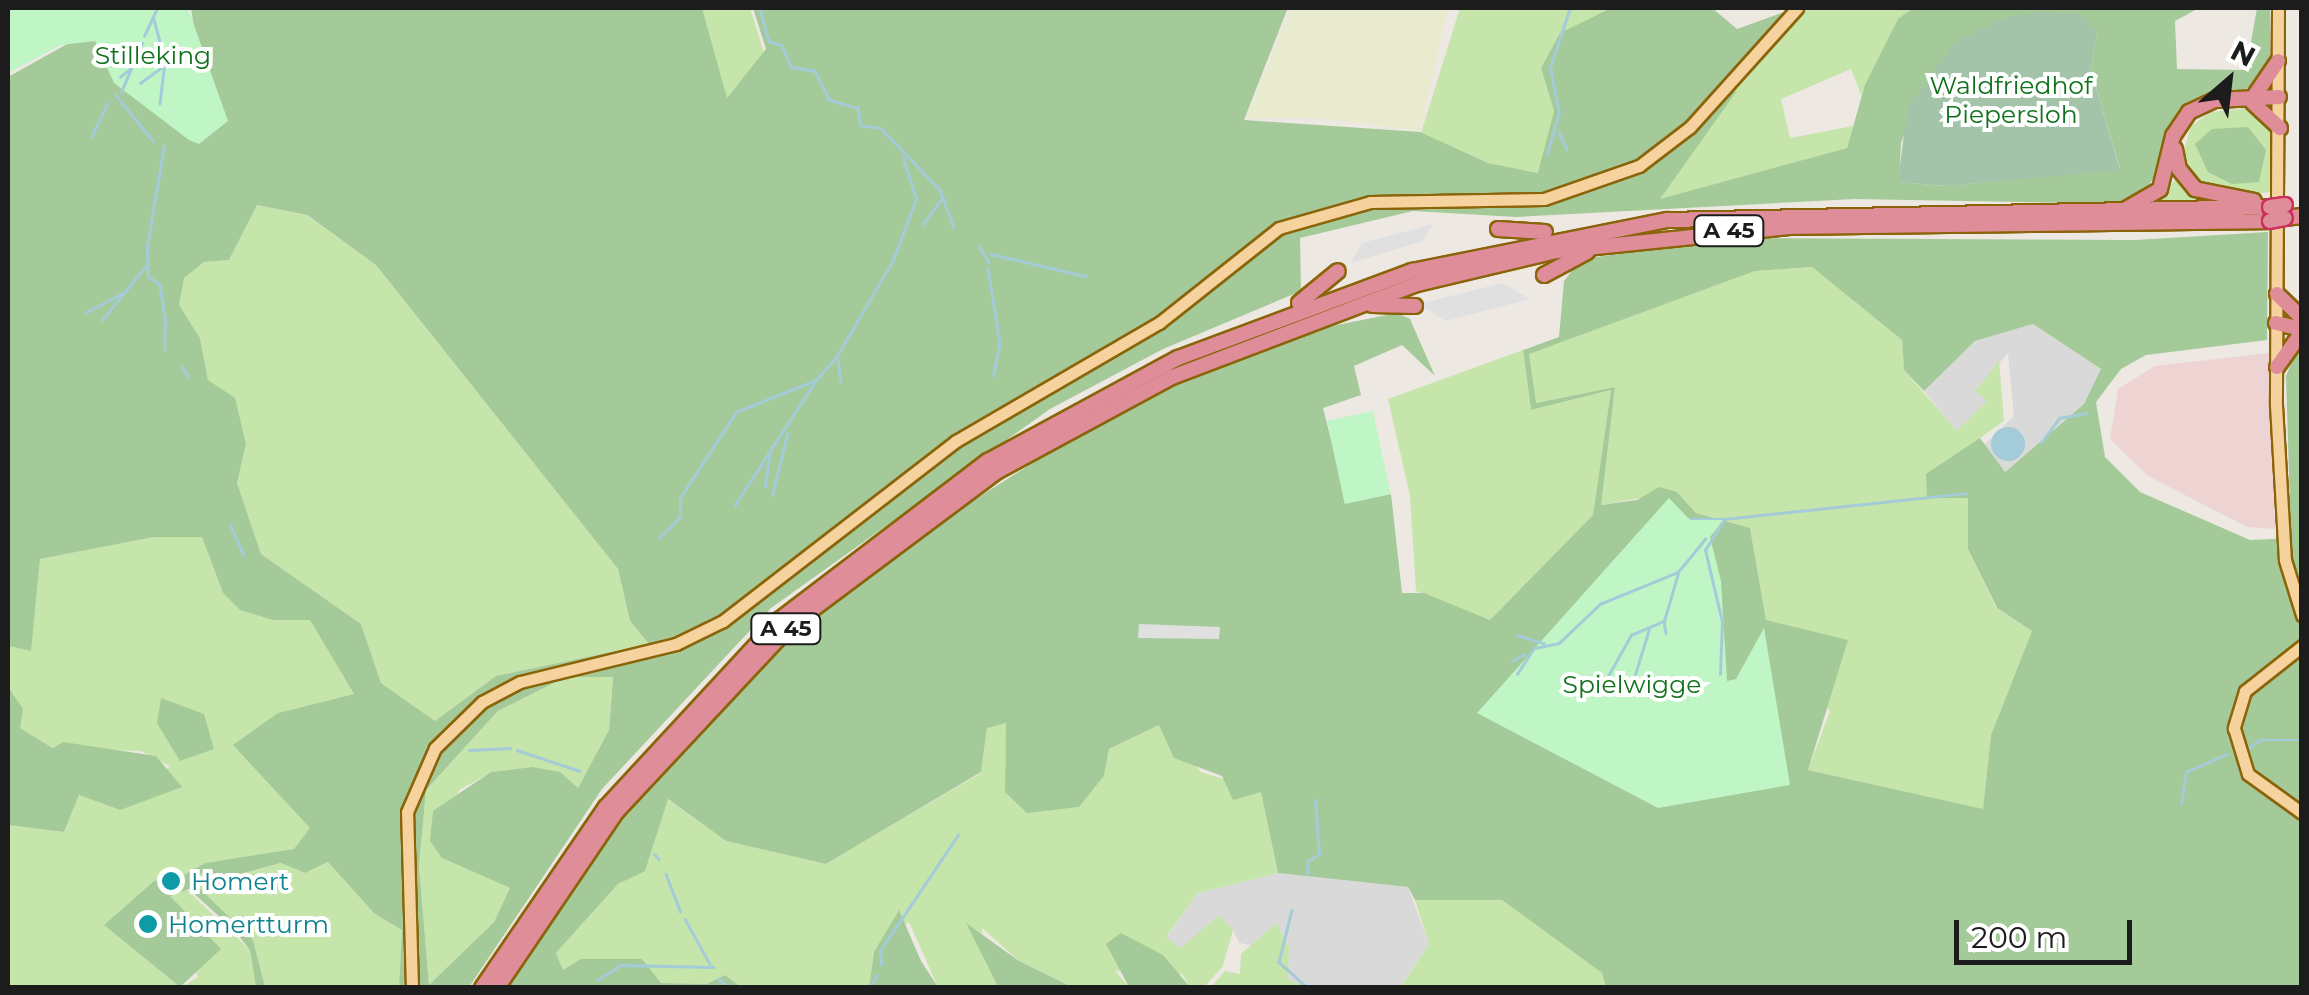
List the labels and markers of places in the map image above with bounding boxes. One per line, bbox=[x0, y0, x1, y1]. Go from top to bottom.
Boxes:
place label: Homert bbox=[191, 866, 289, 896]
marker: Homert bbox=[160, 870, 182, 892]
place label: Homertturm bbox=[168, 909, 329, 939]
marker: Homertturm bbox=[137, 913, 159, 935]

